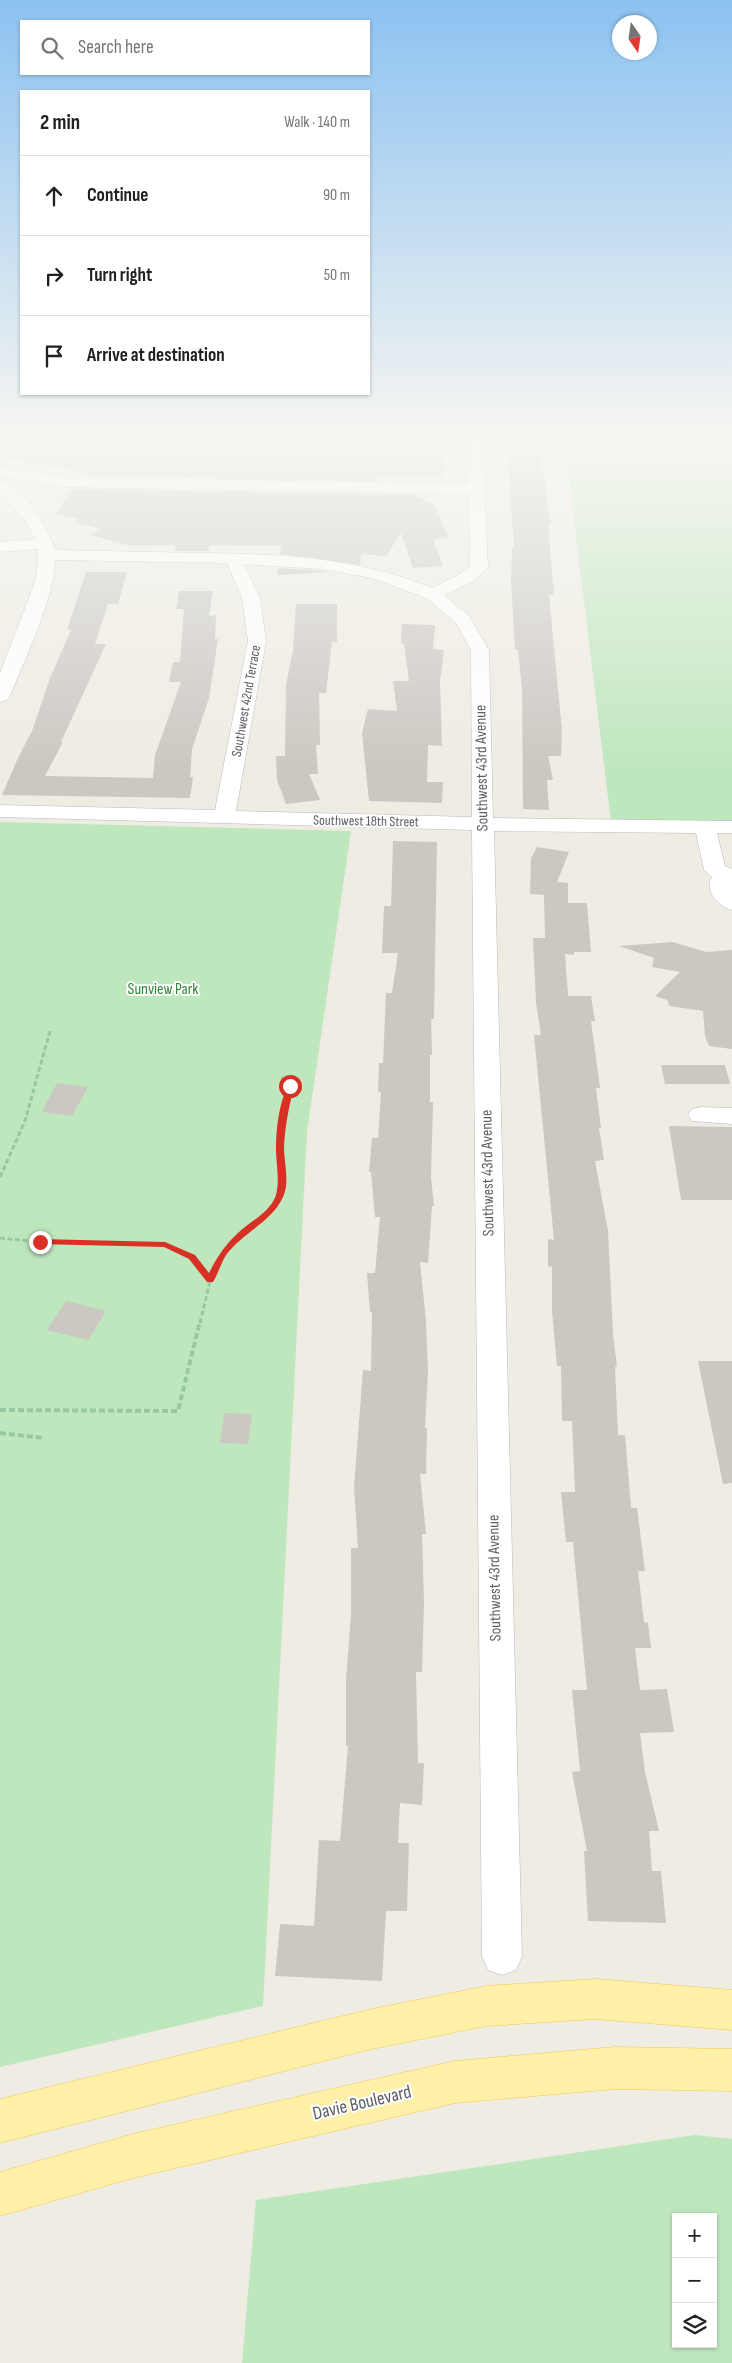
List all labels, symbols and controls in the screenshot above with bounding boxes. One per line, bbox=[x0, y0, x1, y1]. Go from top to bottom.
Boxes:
north arrow bbox=[612, 15, 657, 60]
search box bbox=[20, 20, 370, 75]
icon: search bbox=[38, 34, 66, 62]
text: Search here bbox=[78, 36, 154, 59]
text: 2 min bbox=[40, 110, 80, 135]
text: Walk · 140 m bbox=[284, 113, 350, 132]
icon: ahead bbox=[40, 182, 68, 210]
text: Continue bbox=[87, 184, 148, 207]
text: 90 m bbox=[323, 186, 350, 205]
icon: right bbox=[40, 262, 68, 290]
text: Turn right bbox=[87, 264, 152, 287]
text: 50 m bbox=[324, 266, 350, 285]
icon: arrive bbox=[40, 342, 68, 370]
text: Arrive at destination bbox=[87, 344, 225, 367]
street label: Southwest 42nd Terrace bbox=[228, 644, 264, 758]
street label: Southwest 43rd Avenue bbox=[471, 705, 493, 831]
street label: Southwest 18th Street bbox=[313, 812, 419, 830]
park label: Sunview Park bbox=[128, 980, 198, 999]
route start bbox=[279, 1075, 302, 1098]
street label: Southwest 43rd Avenue bbox=[477, 1110, 499, 1236]
route end bbox=[29, 1231, 52, 1254]
street label: Southwest 43rd Avenue bbox=[484, 1515, 506, 1641]
street label: Davie Boulevard bbox=[310, 2080, 414, 2126]
map controls bbox=[672, 2213, 717, 2348]
button: + bbox=[672, 2213, 717, 2258]
button: − bbox=[672, 2258, 717, 2303]
button: layers bbox=[672, 2303, 717, 2348]

